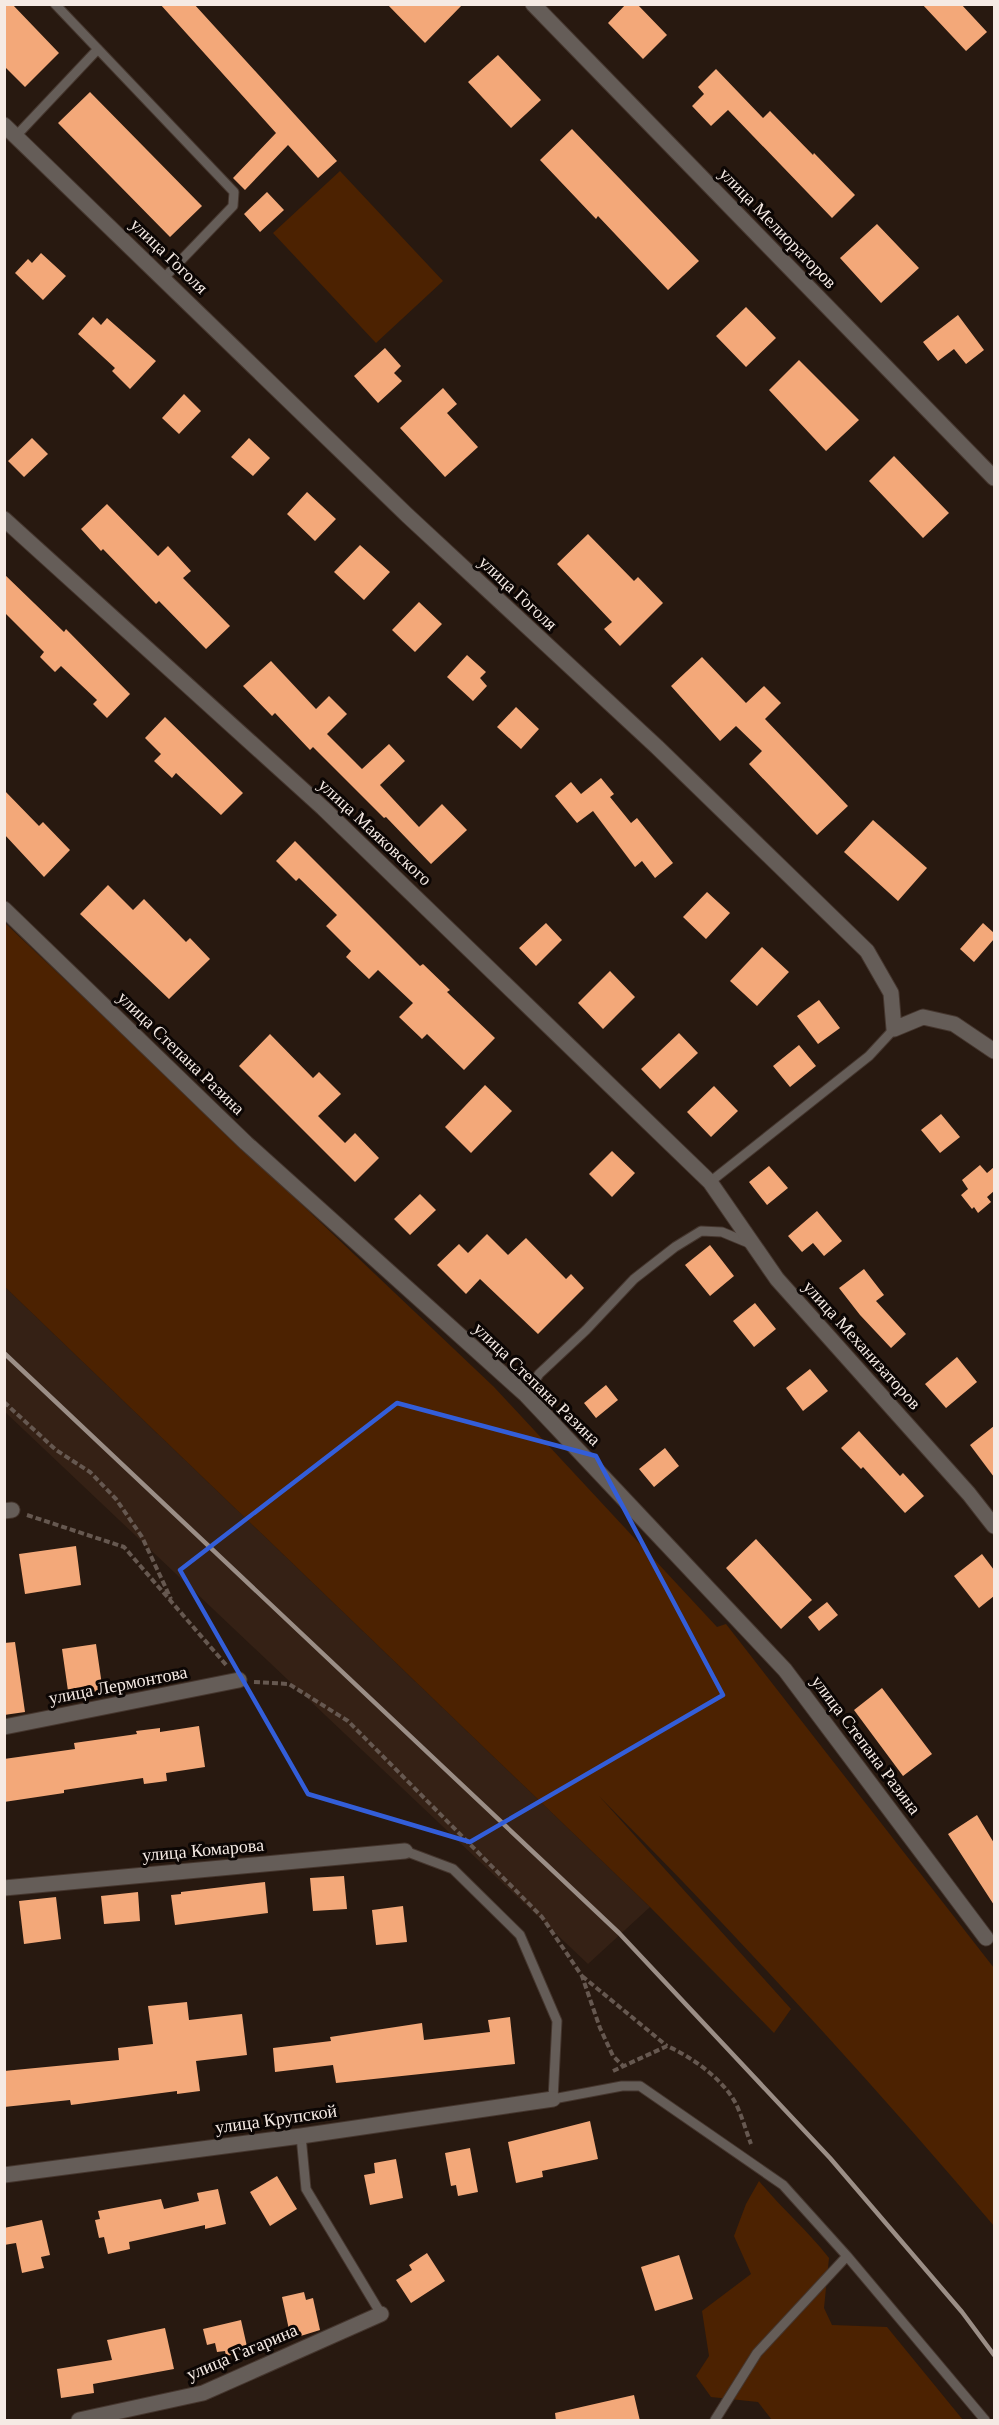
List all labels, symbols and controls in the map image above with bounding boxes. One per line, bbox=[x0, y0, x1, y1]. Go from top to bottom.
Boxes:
street label: улица Мелиораторов bbox=[715, 164, 841, 292]
street label: улица Гоголя bbox=[126, 214, 212, 298]
street label: улица Гоголя bbox=[475, 552, 561, 634]
street label: улица Маяковского bbox=[314, 774, 436, 890]
street label: улица Степана Разина bbox=[113, 987, 249, 1119]
street label: улица Механизаторов bbox=[799, 1277, 925, 1413]
street label: улица Степана Разина bbox=[469, 1318, 605, 1450]
street label: улица Лермонтова bbox=[47, 1662, 189, 1708]
street label: улица Степана Разина bbox=[807, 1672, 925, 1818]
street label: улица Комарова bbox=[141, 1835, 265, 1865]
street label: улица Крупской bbox=[214, 2101, 339, 2137]
street label: улица Гагарина bbox=[184, 2320, 300, 2384]

